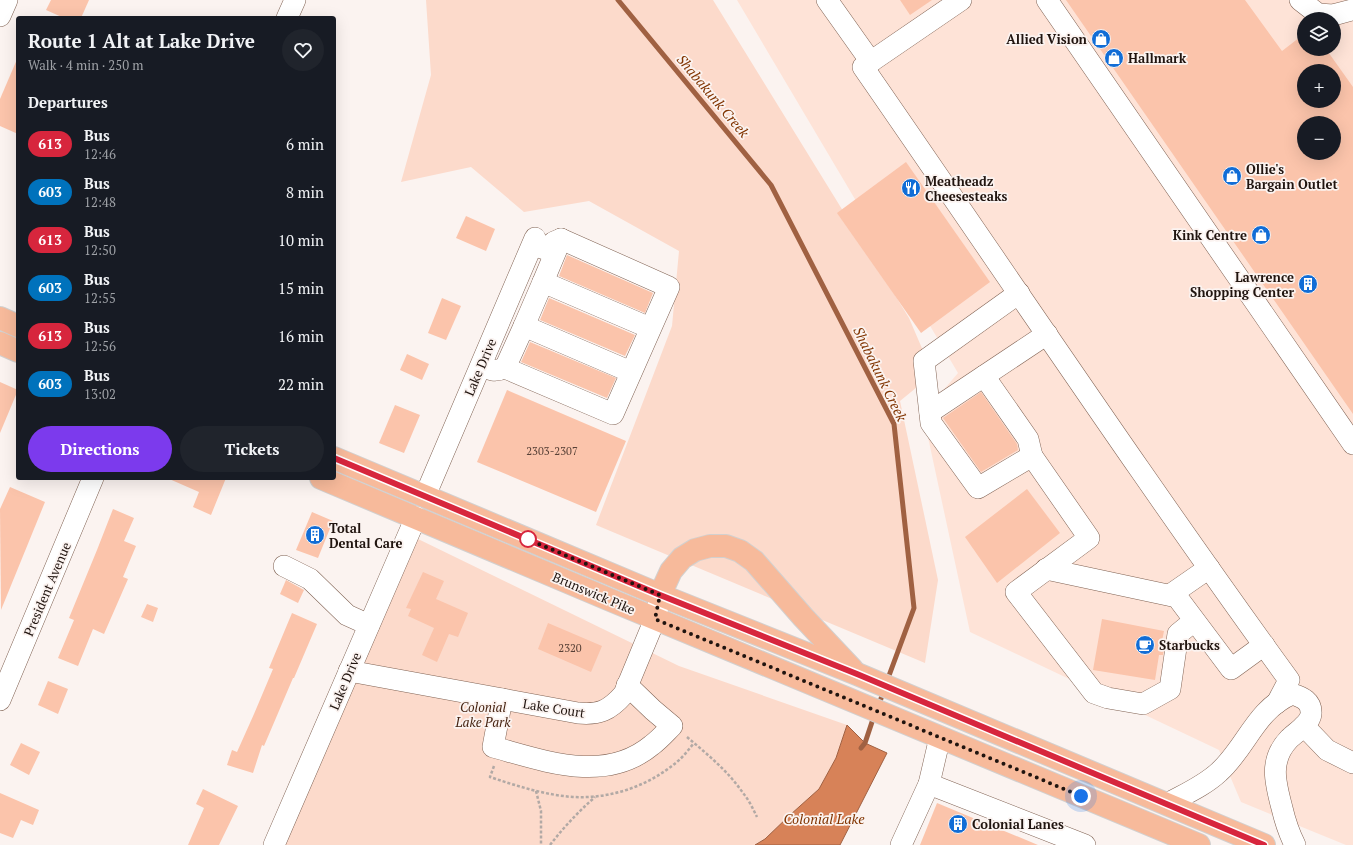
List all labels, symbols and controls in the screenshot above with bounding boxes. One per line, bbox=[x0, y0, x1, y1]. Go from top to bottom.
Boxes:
map controls bbox=[1297, 12, 1341, 160]
button: layers bbox=[1297, 12, 1341, 56]
text: Route 1 Alt at Lake Drive bbox=[28, 28, 255, 53]
shop icon: Allied Vision bbox=[1090, 28, 1112, 50]
button: heart bbox=[282, 29, 324, 71]
place label: Allied Vision bbox=[1006, 30, 1088, 48]
shop icon: Hallmark bbox=[1103, 47, 1125, 69]
place label: Hallmark bbox=[1128, 49, 1187, 67]
water label: Shabakunk Creek bbox=[673, 50, 754, 142]
text: Walk · 4 min · 250 m bbox=[28, 56, 143, 74]
button: + bbox=[1297, 64, 1341, 108]
text: Departures bbox=[28, 92, 108, 112]
button: − bbox=[1297, 116, 1341, 160]
text: Bus bbox=[84, 125, 110, 145]
text: 613 bbox=[38, 134, 62, 153]
text: 6 min bbox=[286, 134, 324, 154]
text: 12:46 bbox=[84, 145, 116, 163]
place label: Ollie's Bargain Outlet bbox=[1246, 160, 1338, 193]
shop icon: Ollie's Bargain Outlet bbox=[1221, 165, 1243, 187]
place label: Meatheadz Cheesesteaks bbox=[925, 172, 1007, 205]
text: Bus bbox=[84, 173, 110, 193]
restaurant icon: Meatheadz Cheesesteaks bbox=[900, 177, 922, 199]
text: 603 bbox=[38, 182, 62, 201]
text: 8 min bbox=[286, 182, 324, 202]
text: 12:48 bbox=[84, 193, 116, 211]
text: Bus bbox=[84, 221, 110, 241]
shop icon: Kink Centre bbox=[1250, 224, 1272, 246]
place label: Kink Centre bbox=[1173, 226, 1247, 244]
text: 613 bbox=[38, 230, 62, 249]
text: 10 min bbox=[278, 230, 324, 250]
text: 12:50 bbox=[84, 241, 116, 259]
place label: Lawrence Shopping Center bbox=[1190, 268, 1294, 301]
text: Bus bbox=[84, 269, 110, 289]
building icon: Lawrence Shopping Center bbox=[1297, 273, 1319, 295]
text: 603 bbox=[38, 278, 62, 297]
text: 15 min bbox=[278, 278, 324, 298]
text: 12:55 bbox=[84, 289, 116, 307]
text: Bus bbox=[84, 317, 110, 337]
water label: Shabakunk Creek bbox=[849, 323, 912, 425]
text: 613 bbox=[38, 326, 62, 345]
text: 16 min bbox=[278, 326, 324, 346]
street label: Lake Drive bbox=[460, 335, 500, 399]
text: 12:56 bbox=[84, 337, 116, 355]
text: Bus bbox=[84, 365, 110, 385]
text: 603 bbox=[38, 374, 62, 393]
text: 22 min bbox=[278, 374, 324, 394]
text: 13:02 bbox=[84, 385, 116, 403]
button: Directions bbox=[28, 426, 172, 472]
button: Tickets bbox=[180, 426, 324, 472]
house number: 2303-2307 bbox=[526, 444, 578, 458]
place label: Total Dental Care bbox=[329, 519, 402, 552]
building icon: Total Dental Care bbox=[304, 524, 326, 546]
unlabelled marker bbox=[519, 530, 537, 548]
street label: President Avenue bbox=[19, 539, 75, 639]
street label: Brunswick Pike bbox=[550, 568, 638, 618]
cafe icon: Starbucks bbox=[1134, 634, 1156, 656]
place label: Starbucks bbox=[1159, 636, 1220, 654]
house number: 2320 bbox=[558, 641, 582, 655]
street label: Lake Drive bbox=[325, 649, 365, 713]
street label: Lake Court bbox=[522, 694, 586, 722]
park label: Colonial Lake Park bbox=[455, 698, 511, 731]
your location bbox=[1071, 786, 1091, 806]
water label: Colonial Lake bbox=[783, 809, 865, 828]
building icon: Colonial Lanes bbox=[947, 813, 969, 835]
place label: Colonial Lanes bbox=[972, 815, 1064, 833]

